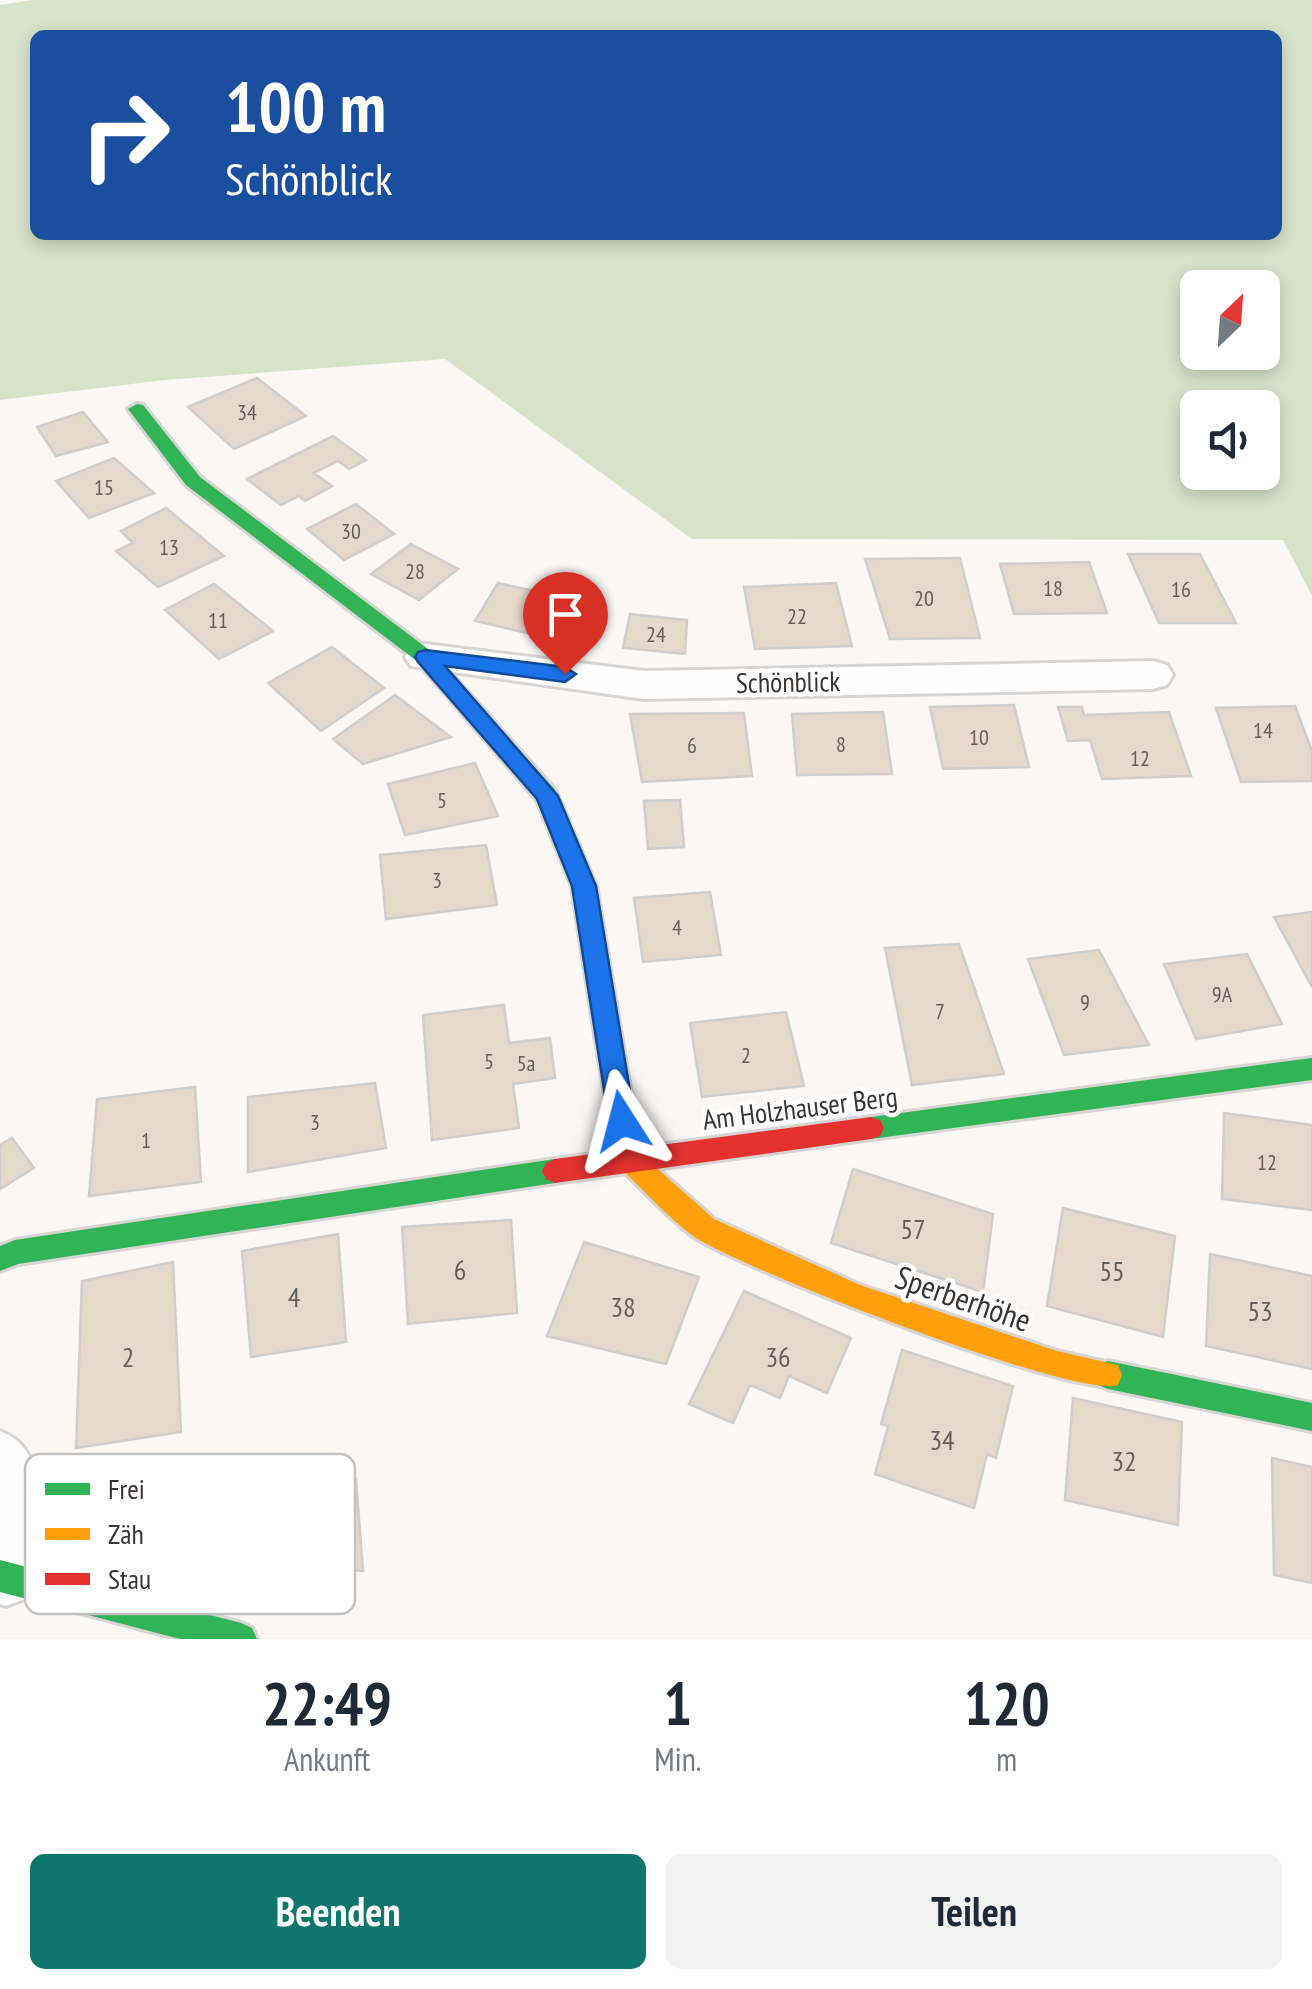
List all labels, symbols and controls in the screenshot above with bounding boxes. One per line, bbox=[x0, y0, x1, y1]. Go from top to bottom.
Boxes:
text: 100 m bbox=[225, 61, 386, 151]
icon: right bbox=[60, 70, 190, 200]
text: Schönblick bbox=[225, 149, 393, 207]
north arrow bbox=[1180, 270, 1280, 370]
map controls bbox=[1180, 270, 1280, 490]
button: sound bbox=[1180, 390, 1280, 490]
house number: 34 bbox=[237, 398, 257, 426]
house number: 15 bbox=[94, 473, 114, 501]
house number: 30 bbox=[341, 517, 361, 545]
house number: 13 bbox=[159, 533, 179, 561]
house number: 28 bbox=[405, 557, 425, 585]
pin bbox=[523, 572, 608, 675]
house number: 18 bbox=[1043, 574, 1063, 602]
house number: 16 bbox=[1171, 575, 1191, 603]
house number: 20 bbox=[914, 584, 934, 612]
icon: arrive bbox=[538, 587, 593, 642]
house number: 22 bbox=[787, 602, 807, 630]
house number: 11 bbox=[208, 606, 228, 634]
house number: 24 bbox=[646, 620, 666, 648]
street label: Schönblick bbox=[736, 662, 841, 701]
house number: 14 bbox=[1253, 716, 1273, 744]
house number: 10 bbox=[969, 723, 989, 751]
house number: 8 bbox=[836, 730, 846, 758]
house number: 6 bbox=[687, 731, 697, 759]
house number: 12 bbox=[1130, 744, 1150, 772]
house number: 5 bbox=[437, 786, 447, 814]
house number: 3 bbox=[432, 866, 442, 894]
house number: 4 bbox=[672, 913, 682, 941]
house number: 9A bbox=[1212, 980, 1233, 1008]
house number: 9 bbox=[1080, 988, 1090, 1016]
house number: 7 bbox=[935, 997, 945, 1025]
house number: 2 bbox=[741, 1041, 751, 1069]
house number: 5 bbox=[484, 1047, 494, 1075]
house number: 5a bbox=[517, 1049, 535, 1077]
position arrow bbox=[570, 1069, 674, 1173]
street label: Am Holzhauser Berg bbox=[700, 1077, 899, 1138]
house number: 3 bbox=[310, 1108, 320, 1136]
house number: 1 bbox=[141, 1126, 151, 1154]
house number: 12 bbox=[1257, 1148, 1277, 1176]
house number: 57 bbox=[900, 1210, 926, 1247]
house number: 6 bbox=[454, 1251, 466, 1288]
house number: 55 bbox=[1099, 1252, 1125, 1289]
street label: Sperberhöhe bbox=[890, 1255, 1037, 1341]
house number: 4 bbox=[288, 1278, 301, 1315]
house number: 38 bbox=[610, 1288, 636, 1325]
house number: 53 bbox=[1247, 1292, 1273, 1329]
house number: 2 bbox=[122, 1338, 134, 1375]
house number: 36 bbox=[765, 1338, 791, 1375]
house number: 34 bbox=[929, 1421, 955, 1458]
house number: 32 bbox=[1111, 1442, 1137, 1479]
legend bbox=[25, 1454, 355, 1614]
text: Frei bbox=[108, 1470, 145, 1507]
text: Zäh bbox=[108, 1515, 144, 1552]
text: Stau bbox=[108, 1560, 151, 1597]
text: 22:49 bbox=[262, 1664, 392, 1742]
text: 1 bbox=[664, 1664, 692, 1742]
text: 120 bbox=[964, 1664, 1050, 1742]
text: Ankunft bbox=[284, 1738, 370, 1780]
text: Min. bbox=[654, 1738, 701, 1780]
text: m bbox=[996, 1738, 1017, 1780]
button: Beenden bbox=[30, 1854, 646, 1969]
button: Teilen bbox=[666, 1854, 1282, 1969]

